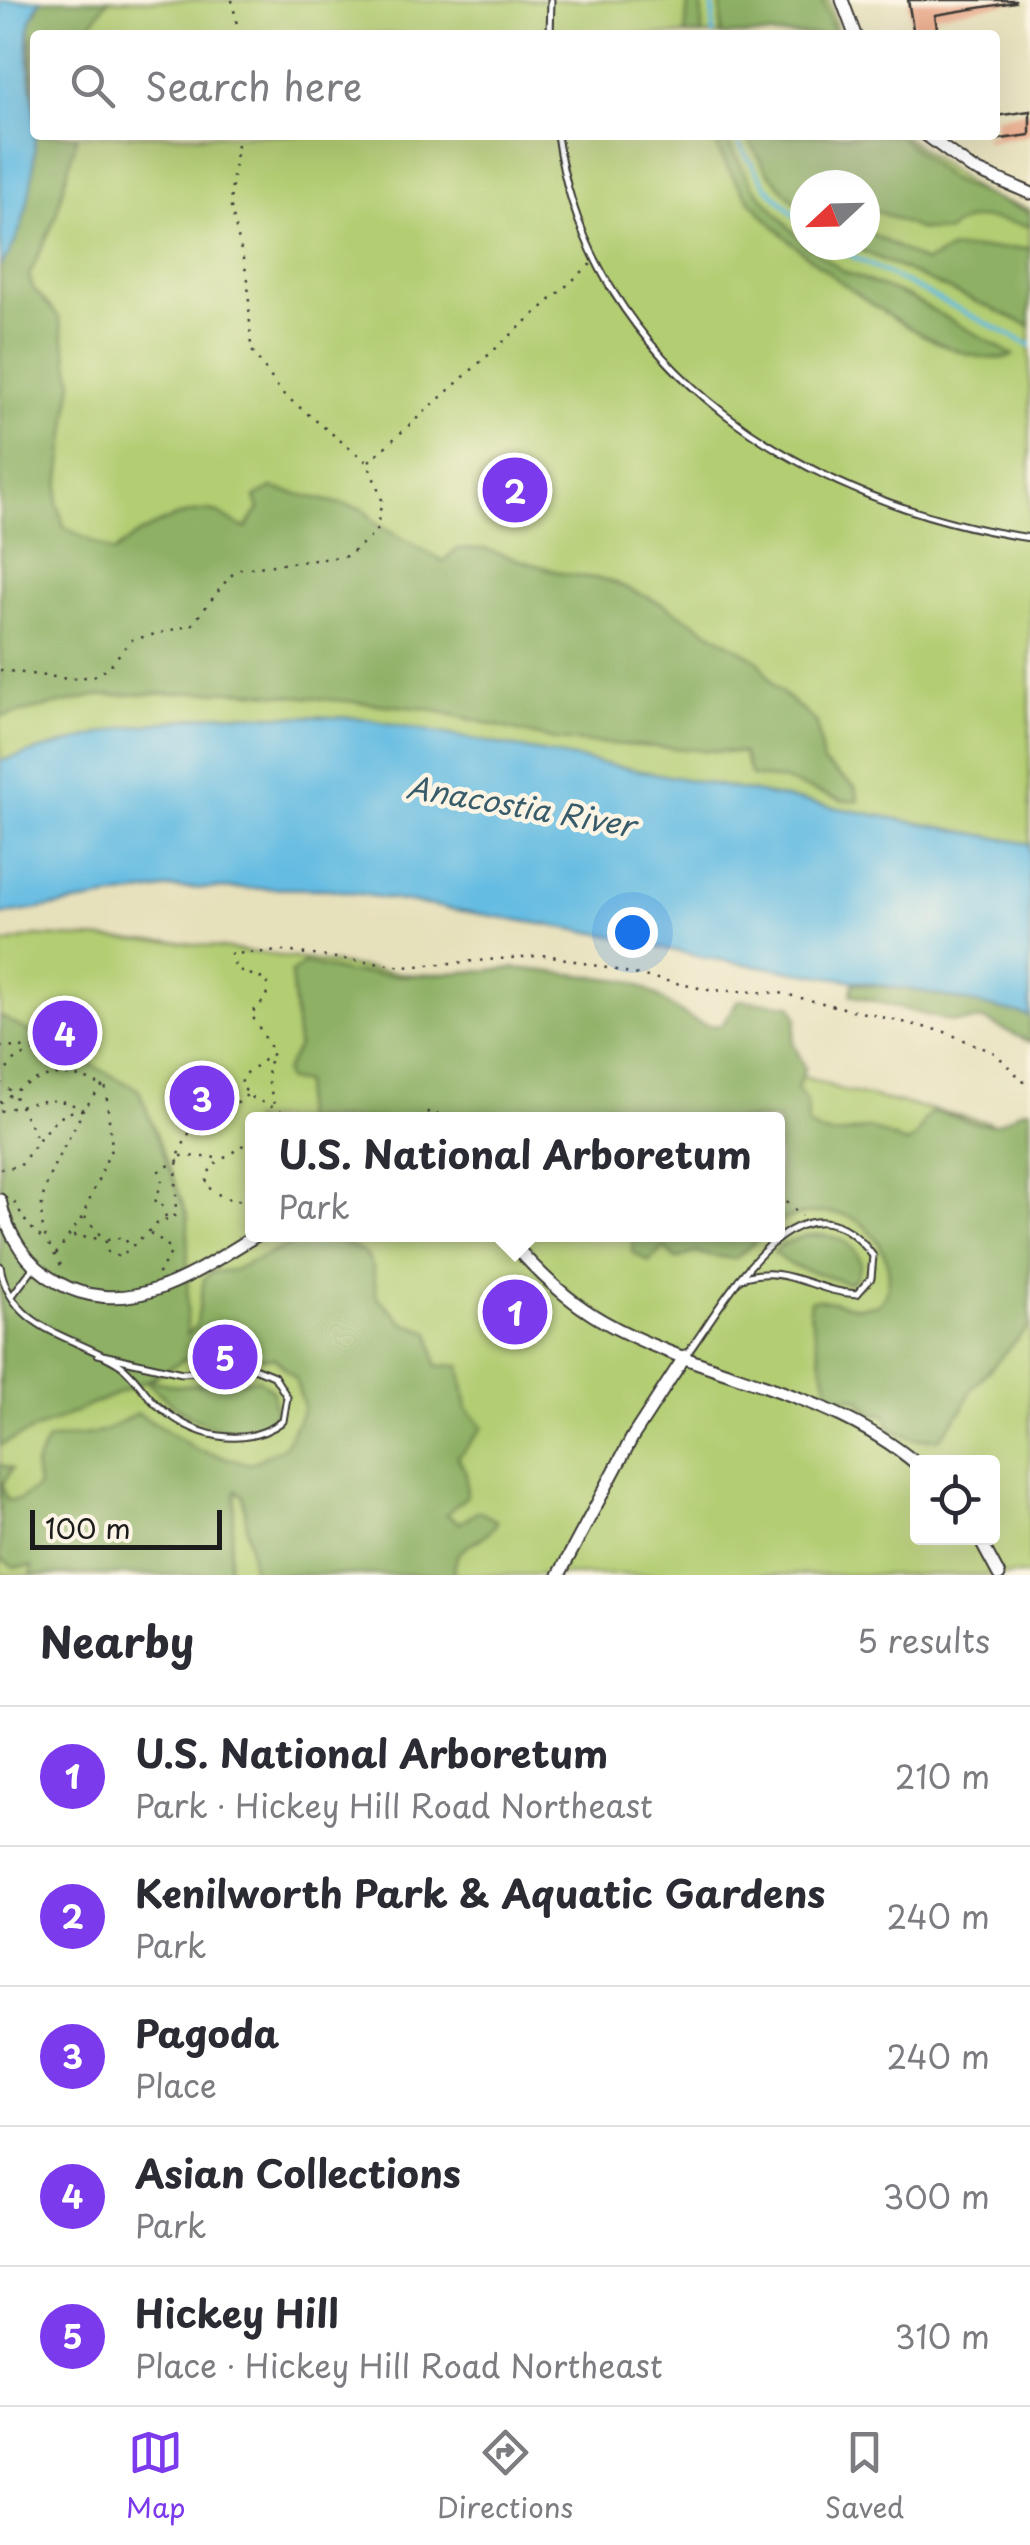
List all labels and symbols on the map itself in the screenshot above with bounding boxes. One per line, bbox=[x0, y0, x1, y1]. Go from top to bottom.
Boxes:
north arrow bbox=[790, 170, 880, 260]
pin: 2 bbox=[482, 452, 548, 528]
water label: Anacostia River bbox=[403, 763, 643, 848]
your location bbox=[607, 907, 658, 958]
pin: 4 bbox=[32, 996, 98, 1070]
pin: 3 bbox=[170, 1060, 234, 1136]
pin: 1 bbox=[482, 1274, 548, 1350]
pin: 5 bbox=[192, 1320, 258, 1394]
scale bar bbox=[30, 1505, 222, 1550]

